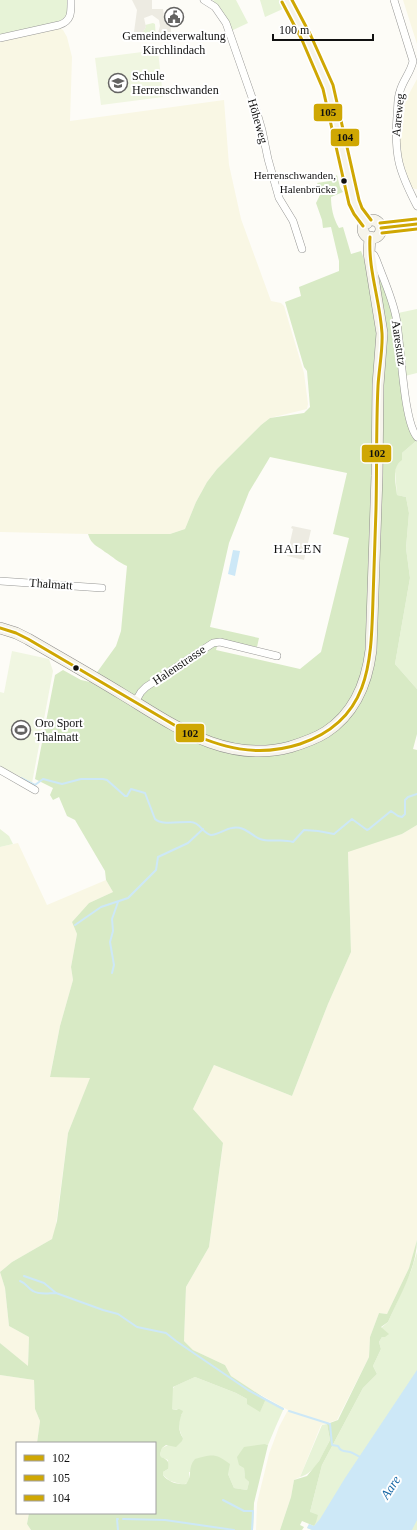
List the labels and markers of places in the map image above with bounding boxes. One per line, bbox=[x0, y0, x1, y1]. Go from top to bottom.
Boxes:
public building icon: Gemeindeverwaltung Kirchlindach bbox=[163, 6, 185, 28]
place label: Gemeindeverwaltung Kirchlindach bbox=[122, 29, 226, 57]
place label: Schule Herrenschwanden bbox=[132, 69, 219, 97]
school or university icon: Schule Herrenschwanden bbox=[107, 72, 129, 94]
place label: Herrenschwanden, Halenbrücke bbox=[254, 169, 336, 195]
marker: Herrenschwanden, Halenbrücke bbox=[339, 176, 349, 186]
unlabelled marker bbox=[71, 663, 81, 673]
place label: Oro Sport Thalmatt bbox=[35, 716, 83, 744]
sports icon: Oro Sport Thalmatt bbox=[10, 719, 32, 741]

